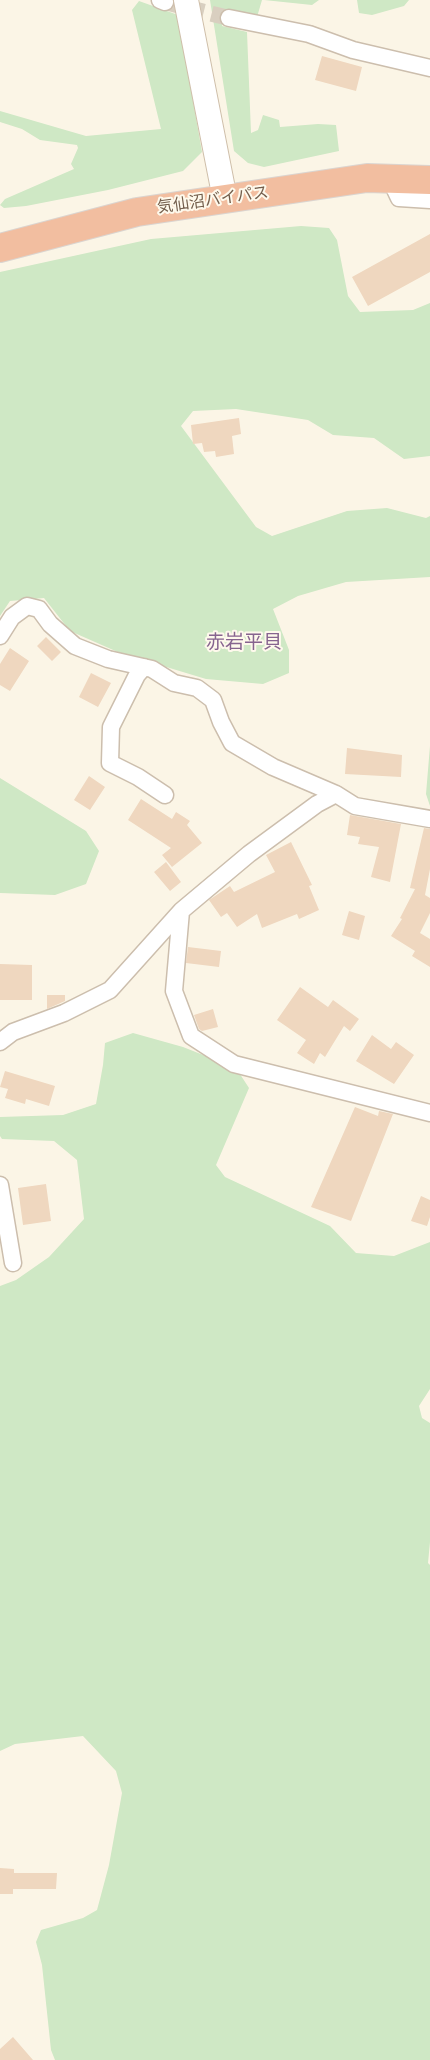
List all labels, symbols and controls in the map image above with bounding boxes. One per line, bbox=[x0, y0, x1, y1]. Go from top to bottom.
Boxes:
street label: 気仙沼バイパス bbox=[156, 184, 270, 218]
district label: 赤岩平貝 bbox=[206, 632, 282, 654]

